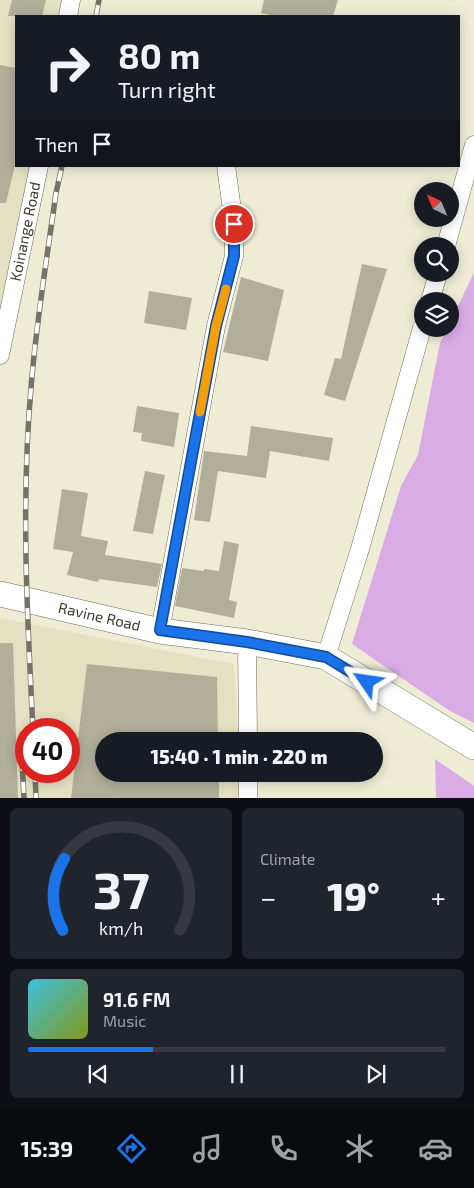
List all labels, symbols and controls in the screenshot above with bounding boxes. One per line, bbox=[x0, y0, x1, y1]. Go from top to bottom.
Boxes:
text: 80 m bbox=[118, 34, 200, 76]
icon: right bbox=[35, 35, 100, 100]
text: Turn right bbox=[118, 76, 216, 102]
icon: arrive bbox=[88, 130, 116, 158]
text: Then bbox=[35, 133, 78, 156]
street label: Koinange Road bbox=[5, 180, 43, 283]
north arrow bbox=[414, 182, 459, 228]
map controls bbox=[414, 182, 459, 337]
pin bbox=[213, 203, 255, 245]
icon: arrive bbox=[220, 210, 248, 238]
button: search bbox=[414, 237, 459, 282]
button: layers bbox=[414, 292, 459, 337]
street label: Ravine Road bbox=[57, 598, 143, 634]
position arrow bbox=[340, 655, 392, 707]
speed limit sign: 40 bbox=[15, 718, 80, 783]
text: 15:40 · 1 min · 220 m bbox=[150, 745, 328, 768]
text: Climate bbox=[260, 849, 315, 868]
text: 37 bbox=[93, 857, 149, 919]
text: 19° bbox=[327, 873, 380, 919]
text: − bbox=[260, 880, 276, 914]
text: + bbox=[431, 880, 446, 914]
text: km/h bbox=[99, 917, 143, 939]
text: 91.6 FM bbox=[103, 988, 170, 1011]
text: Music bbox=[103, 1011, 146, 1030]
icon: previous bbox=[84, 1060, 112, 1088]
icon: pause bbox=[223, 1060, 251, 1088]
icon: next bbox=[362, 1060, 390, 1088]
icon: directions bbox=[114, 1131, 149, 1166]
icon: music bbox=[190, 1131, 225, 1166]
icon: phone bbox=[266, 1131, 301, 1166]
icon: climate bbox=[342, 1131, 377, 1166]
icon: car bbox=[418, 1131, 453, 1166]
text: 15:39 bbox=[21, 1135, 73, 1161]

